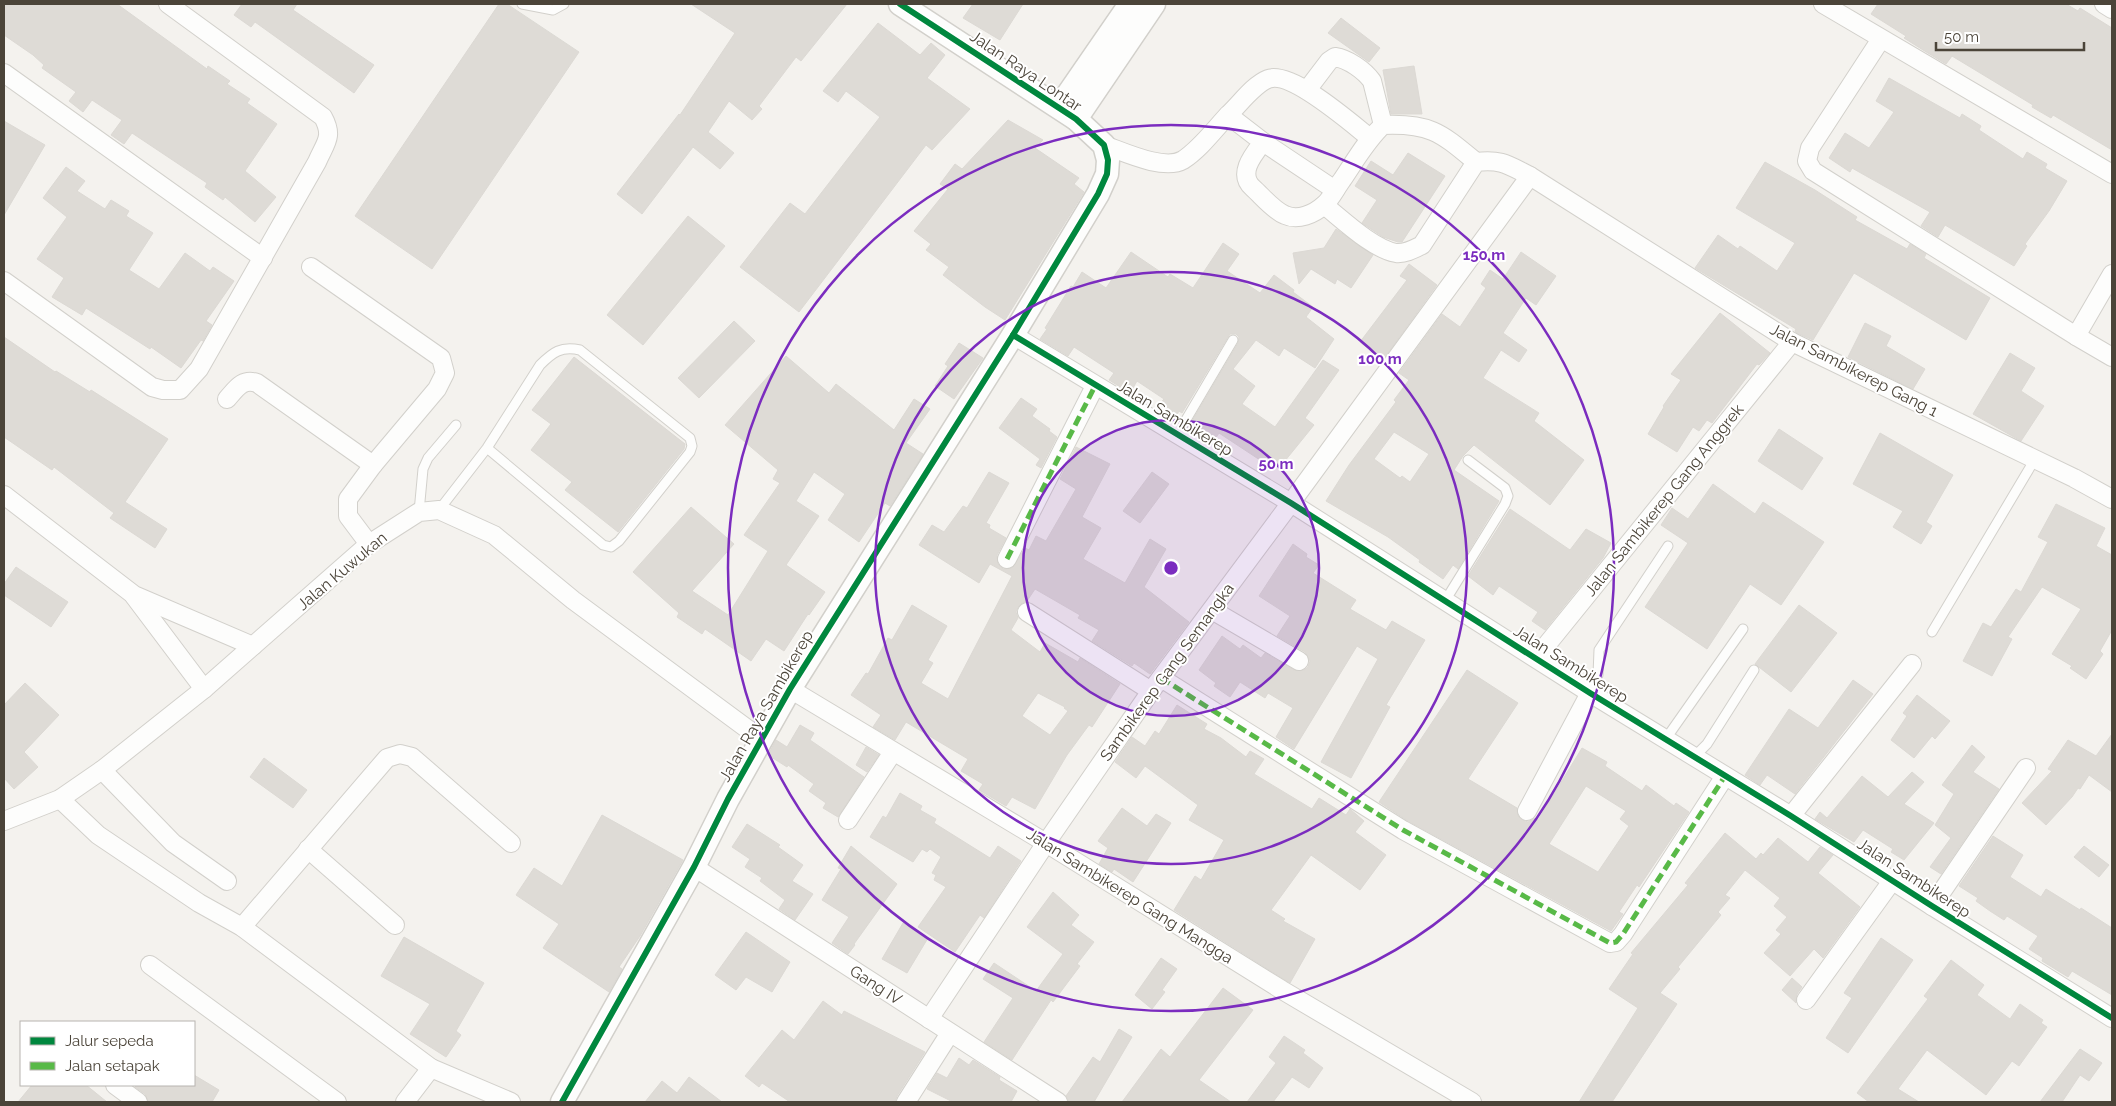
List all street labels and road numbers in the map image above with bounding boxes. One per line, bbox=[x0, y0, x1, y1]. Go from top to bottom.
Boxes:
street label: Jalan Raya Lontar bbox=[967, 27, 1086, 116]
street label: Jalan Sambikerep Gang 1 bbox=[1767, 319, 1941, 421]
street label: Jalan Sambikerep bbox=[1114, 376, 1236, 460]
street label: Jalan Sambikerep Gang Anggrek bbox=[1581, 400, 1748, 600]
street label: Jalan Kuwukan bbox=[293, 528, 391, 614]
street label: Sambikerep Gang Semangka bbox=[1096, 579, 1238, 765]
street label: Jalan Sambikerep bbox=[1510, 621, 1632, 707]
street label: Jalan Raya Sambikerep bbox=[715, 627, 817, 785]
street label: Jalan Sambikerep Gang Mangga bbox=[1023, 825, 1237, 967]
street label: Jalan Sambikerep bbox=[1854, 834, 1974, 922]
street label: Gang IV bbox=[846, 961, 906, 1009]

